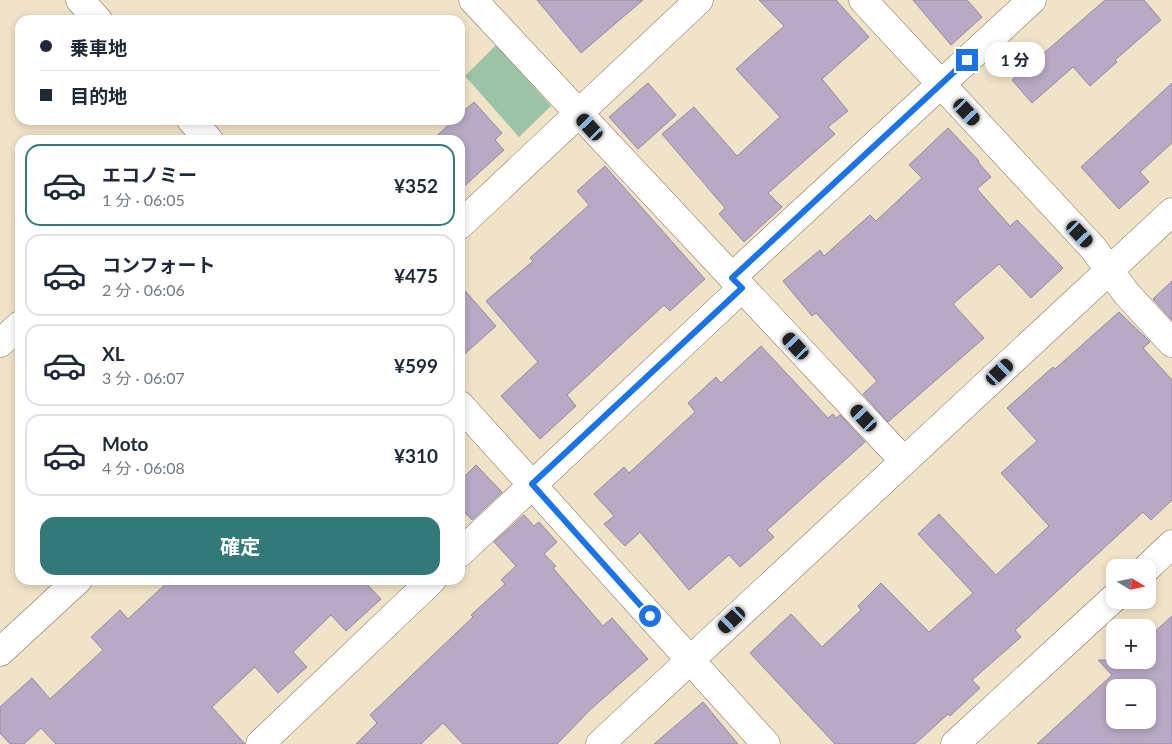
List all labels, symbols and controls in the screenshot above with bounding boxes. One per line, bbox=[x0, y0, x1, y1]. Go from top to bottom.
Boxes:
text: 乗車地 bbox=[70, 36, 127, 59]
callout: 1 分 bbox=[984, 42, 1044, 78]
route end bbox=[956, 49, 978, 71]
text: 1 分 bbox=[1000, 50, 1030, 69]
text: 目的地 bbox=[70, 84, 127, 107]
car bbox=[951, 96, 982, 128]
car bbox=[574, 111, 605, 143]
icon: car bbox=[42, 163, 87, 208]
text: エコノミー bbox=[102, 163, 197, 186]
text: ¥352 bbox=[394, 174, 438, 197]
text: 1 分 · 06:05 bbox=[102, 190, 185, 209]
car bbox=[1064, 218, 1095, 250]
icon: car bbox=[42, 253, 87, 298]
text: コンフォート bbox=[102, 253, 215, 276]
text: ¥475 bbox=[394, 264, 438, 287]
text: 2 分 · 06:06 bbox=[102, 280, 185, 299]
car bbox=[780, 330, 811, 362]
text: XL bbox=[102, 342, 125, 365]
icon: car bbox=[42, 343, 87, 388]
text: ¥599 bbox=[394, 354, 438, 377]
car bbox=[983, 356, 1016, 388]
text: 3 分 · 06:07 bbox=[102, 368, 185, 387]
car bbox=[848, 402, 879, 434]
text: Moto bbox=[102, 432, 148, 455]
icon: car bbox=[42, 433, 87, 478]
text: ¥310 bbox=[394, 444, 438, 467]
text: 4 分 · 06:08 bbox=[102, 458, 185, 477]
button: 確定 bbox=[40, 517, 440, 575]
north arrow bbox=[1106, 559, 1156, 609]
map controls bbox=[1106, 559, 1156, 729]
car bbox=[715, 604, 748, 636]
route start bbox=[639, 605, 661, 627]
button: + bbox=[1106, 619, 1156, 669]
button: − bbox=[1106, 679, 1156, 729]

